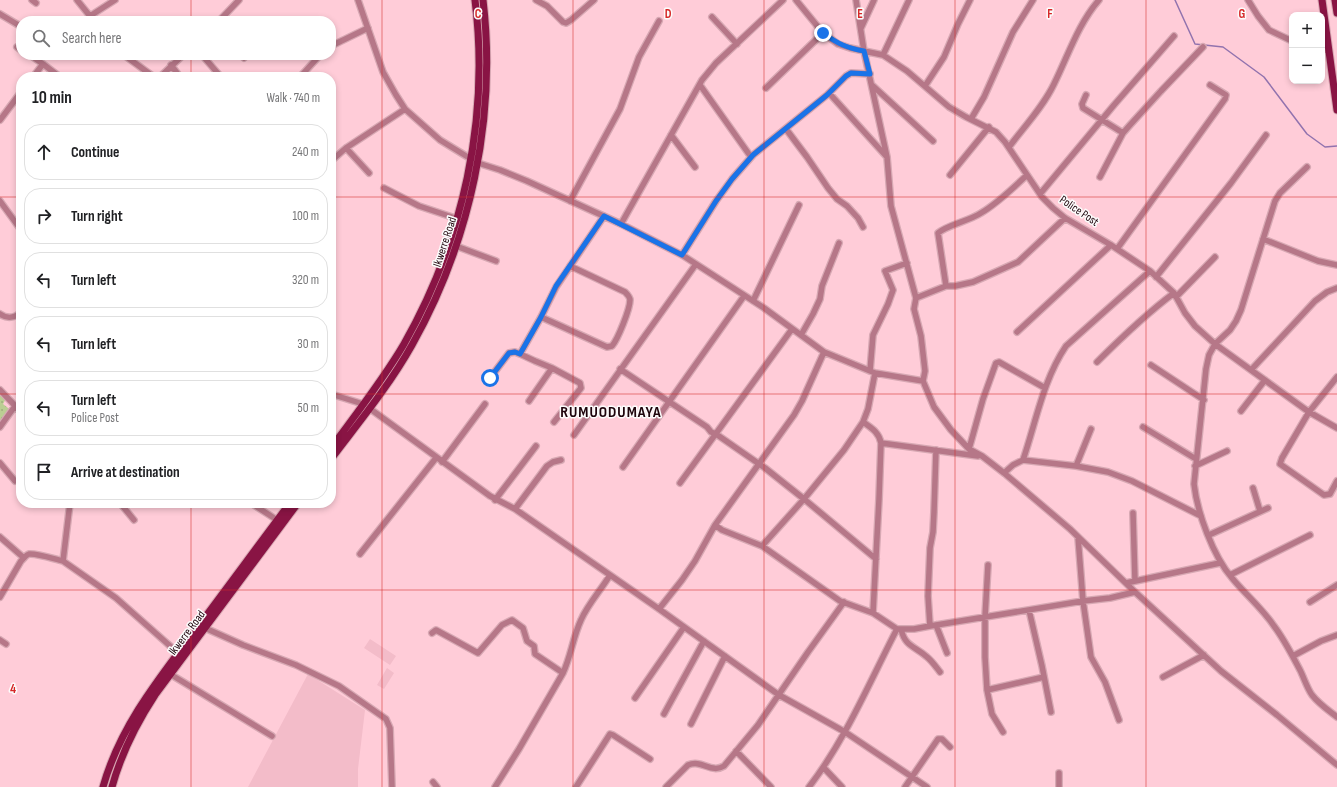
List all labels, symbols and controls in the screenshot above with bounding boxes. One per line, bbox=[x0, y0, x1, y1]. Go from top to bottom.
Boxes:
text: C bbox=[475, 6, 482, 22]
text: D bbox=[665, 6, 672, 22]
text: E bbox=[857, 6, 863, 22]
text: F bbox=[1047, 6, 1053, 22]
text: G bbox=[1239, 6, 1246, 22]
map controls bbox=[1289, 12, 1325, 84]
button: + bbox=[1289, 12, 1325, 48]
search box bbox=[16, 16, 336, 60]
route end bbox=[814, 24, 832, 42]
icon: search bbox=[30, 27, 52, 49]
text: Search here bbox=[62, 29, 122, 48]
button: − bbox=[1289, 48, 1325, 84]
text: 10 min bbox=[32, 88, 72, 108]
text: Walk · 740 m bbox=[267, 90, 320, 106]
icon: ahead bbox=[33, 141, 55, 163]
text: Continue bbox=[71, 143, 120, 162]
text: 240 m bbox=[292, 144, 319, 160]
street label: Police Post bbox=[1056, 192, 1102, 230]
icon: right bbox=[33, 205, 55, 227]
text: Turn right bbox=[71, 207, 123, 226]
text: 100 m bbox=[292, 208, 319, 224]
street label: Ikwerre Road bbox=[430, 215, 460, 269]
icon: left bbox=[33, 269, 55, 291]
text: Turn left bbox=[71, 271, 116, 290]
text: 320 m bbox=[292, 272, 319, 288]
icon: left bbox=[33, 333, 55, 355]
text: Turn left bbox=[71, 335, 116, 354]
text: 30 m bbox=[297, 336, 319, 352]
route start bbox=[481, 369, 499, 387]
text: Turn left bbox=[71, 391, 116, 410]
icon: left bbox=[33, 397, 55, 419]
text: 50 m bbox=[298, 400, 319, 416]
district label: RUMUODUMAYA bbox=[560, 403, 662, 422]
text: Police Post bbox=[71, 410, 119, 426]
icon: arrive bbox=[33, 461, 55, 483]
text: Arrive at destination bbox=[71, 463, 180, 482]
street label: Ikwerre Road bbox=[165, 608, 209, 658]
text: 4 bbox=[10, 681, 16, 697]

